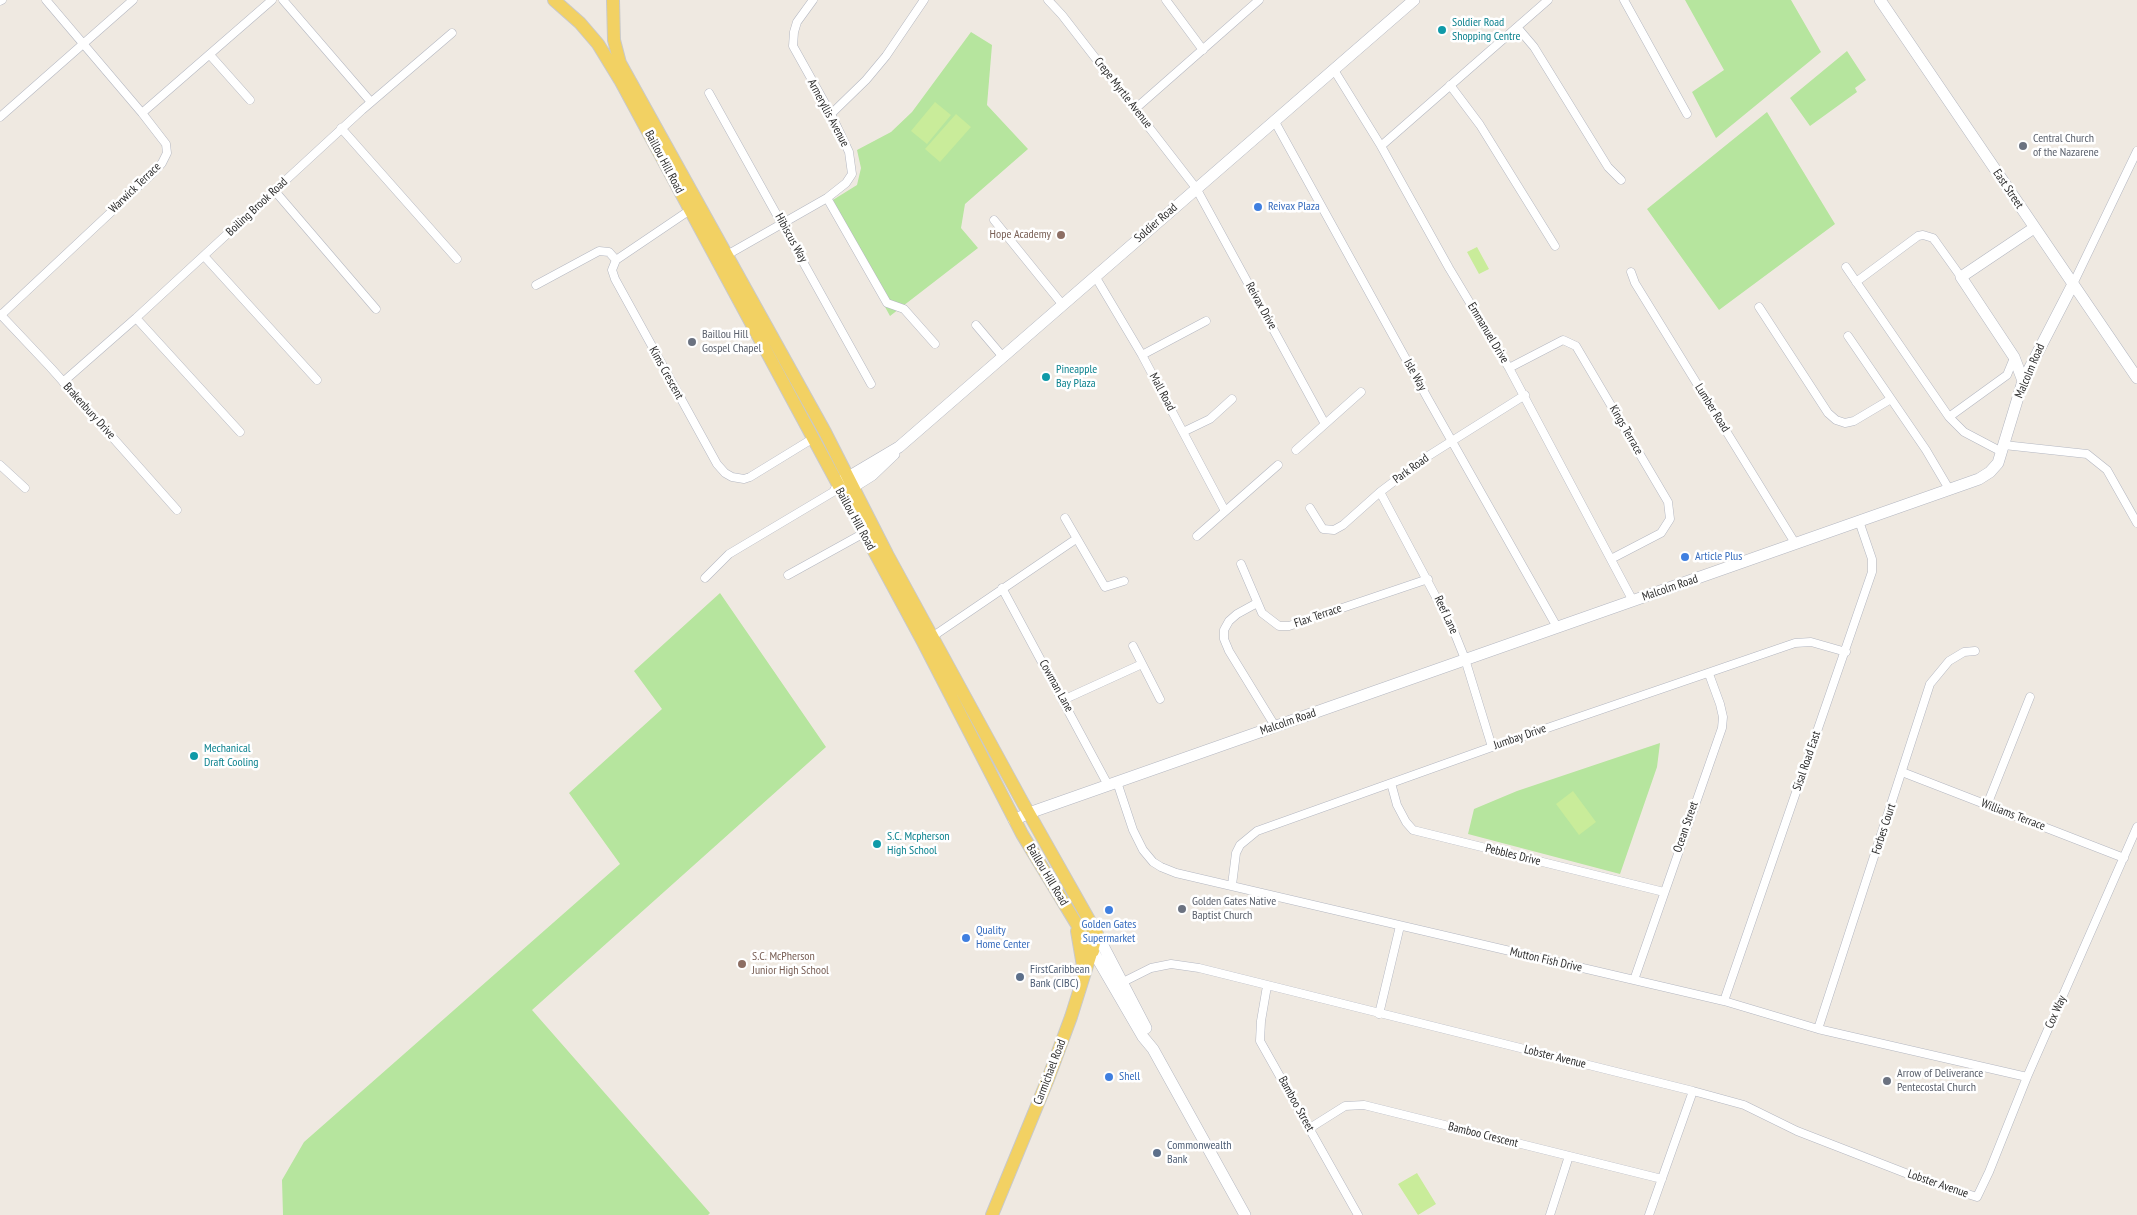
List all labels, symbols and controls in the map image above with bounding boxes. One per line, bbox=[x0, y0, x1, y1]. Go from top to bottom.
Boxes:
place label: Soldier Road Shopping Centre bbox=[1452, 16, 1521, 44]
marker: Soldier Road Shopping Centre bbox=[1436, 24, 1448, 36]
street label: Crepe Myrtle Avenue bbox=[1091, 55, 1155, 131]
street label: Armeryllis Avenue bbox=[804, 77, 852, 149]
street label: Baillou Hill Road bbox=[641, 128, 687, 196]
place label: Central Church of the Nazarene bbox=[2033, 132, 2099, 160]
marker: Central Church of the Nazarene bbox=[2017, 140, 2029, 152]
street label: Warwick Terrace bbox=[106, 160, 164, 216]
street label: East Street bbox=[1990, 166, 2026, 212]
street label: Boiling Brook Road bbox=[223, 175, 291, 239]
street label: Soldier Road bbox=[1132, 200, 1180, 246]
place label: Reivax Plaza bbox=[1268, 200, 1320, 214]
marker: Reivax Plaza bbox=[1252, 201, 1264, 213]
street label: Hibiscus Way bbox=[772, 211, 810, 265]
place label: Hope Academy bbox=[990, 228, 1051, 242]
marker: Hope Academy bbox=[1055, 229, 1067, 241]
street label: Reivax Drive bbox=[1242, 280, 1280, 332]
street label: Emmanuel Drive bbox=[1464, 300, 1512, 366]
place label: Baillou Hill Gospel Chapel bbox=[702, 328, 761, 356]
marker: Baillou Hill Gospel Chapel bbox=[686, 336, 698, 348]
street label: Malcolm Road bbox=[2012, 341, 2048, 401]
street label: Kims Crescent bbox=[646, 344, 686, 402]
street label: Isle Way bbox=[1400, 357, 1430, 393]
place label: Pineapple Bay Plaza bbox=[1056, 363, 1097, 391]
street label: Mall Road bbox=[1146, 370, 1178, 414]
marker: Pineapple Bay Plaza bbox=[1040, 371, 1052, 383]
street label: Brakenbury Drive bbox=[60, 380, 118, 442]
street label: Lumber Road bbox=[1692, 381, 1732, 435]
street label: Kings Terrace bbox=[1606, 403, 1646, 457]
street label: Park Road bbox=[1390, 451, 1432, 487]
street label: Baillou Hill Road bbox=[832, 485, 878, 553]
place label: Article Plus bbox=[1695, 550, 1742, 564]
marker: Article Plus bbox=[1679, 551, 1691, 563]
street label: Malcolm Road bbox=[1640, 572, 1700, 604]
street label: Reef Lane bbox=[1431, 594, 1461, 636]
street label: Flax Terrace bbox=[1292, 601, 1344, 631]
street label: Cowman Lane bbox=[1036, 657, 1076, 715]
street label: Malcolm Road bbox=[1258, 706, 1318, 738]
street label: Jumbay Drive bbox=[1492, 721, 1548, 753]
street label: Sisal Road East bbox=[1790, 729, 1824, 793]
place label: Mechanical Draft Cooling bbox=[204, 742, 259, 770]
marker: Mechanical Draft Cooling bbox=[188, 750, 200, 762]
street label: Williams Terrace bbox=[1979, 796, 2047, 834]
street label: Ocean Street bbox=[1671, 800, 1701, 854]
street label: Forbes Court bbox=[1869, 802, 1899, 856]
place label: S.C. Mcpherson High School bbox=[887, 830, 950, 858]
marker: S.C. Mcpherson High School bbox=[871, 838, 883, 850]
street label: Pebbles Drive bbox=[1484, 841, 1542, 869]
street label: Baillou Hill Road bbox=[1023, 842, 1071, 908]
place label: Golden Gates Native Baptist Church bbox=[1192, 895, 1276, 923]
marker: Golden Gates Native Baptist Church bbox=[1176, 903, 1188, 915]
marker: Golden Gates Supermarket bbox=[1103, 904, 1115, 916]
place label: Golden Gates Supermarket bbox=[1082, 918, 1136, 946]
place label: Quality Home Center bbox=[976, 924, 1030, 952]
marker: Quality Home Center bbox=[960, 932, 972, 944]
street label: Mutton Fish Drive bbox=[1509, 945, 1583, 975]
place label: S.C. McPherson Junior High School bbox=[752, 950, 829, 978]
marker: S.C. McPherson Junior High School bbox=[736, 958, 748, 970]
place label: FirstCaribbean Bank (CIBC) bbox=[1030, 963, 1090, 991]
marker: FirstCaribbean Bank (CIBC) bbox=[1014, 971, 1026, 983]
street label: Cox Way bbox=[2042, 993, 2070, 1031]
street label: Carmichael Road bbox=[1031, 1037, 1069, 1107]
street label: Lobster Avenue bbox=[1523, 1042, 1587, 1072]
place label: Arrow of Deliverance Pentecostal Church bbox=[1897, 1067, 1983, 1095]
place label: Shell bbox=[1119, 1070, 1140, 1084]
marker: Shell bbox=[1103, 1071, 1115, 1083]
street label: Bamboo Street bbox=[1275, 1074, 1317, 1134]
marker: Arrow of Deliverance Pentecostal Church bbox=[1881, 1075, 1893, 1087]
street label: Bamboo Crescent bbox=[1447, 1119, 1519, 1151]
place label: Commonwealth Bank bbox=[1167, 1139, 1232, 1167]
marker: Commonwealth Bank bbox=[1151, 1147, 1163, 1159]
street label: Lobster Avenue bbox=[1906, 1167, 1970, 1201]

